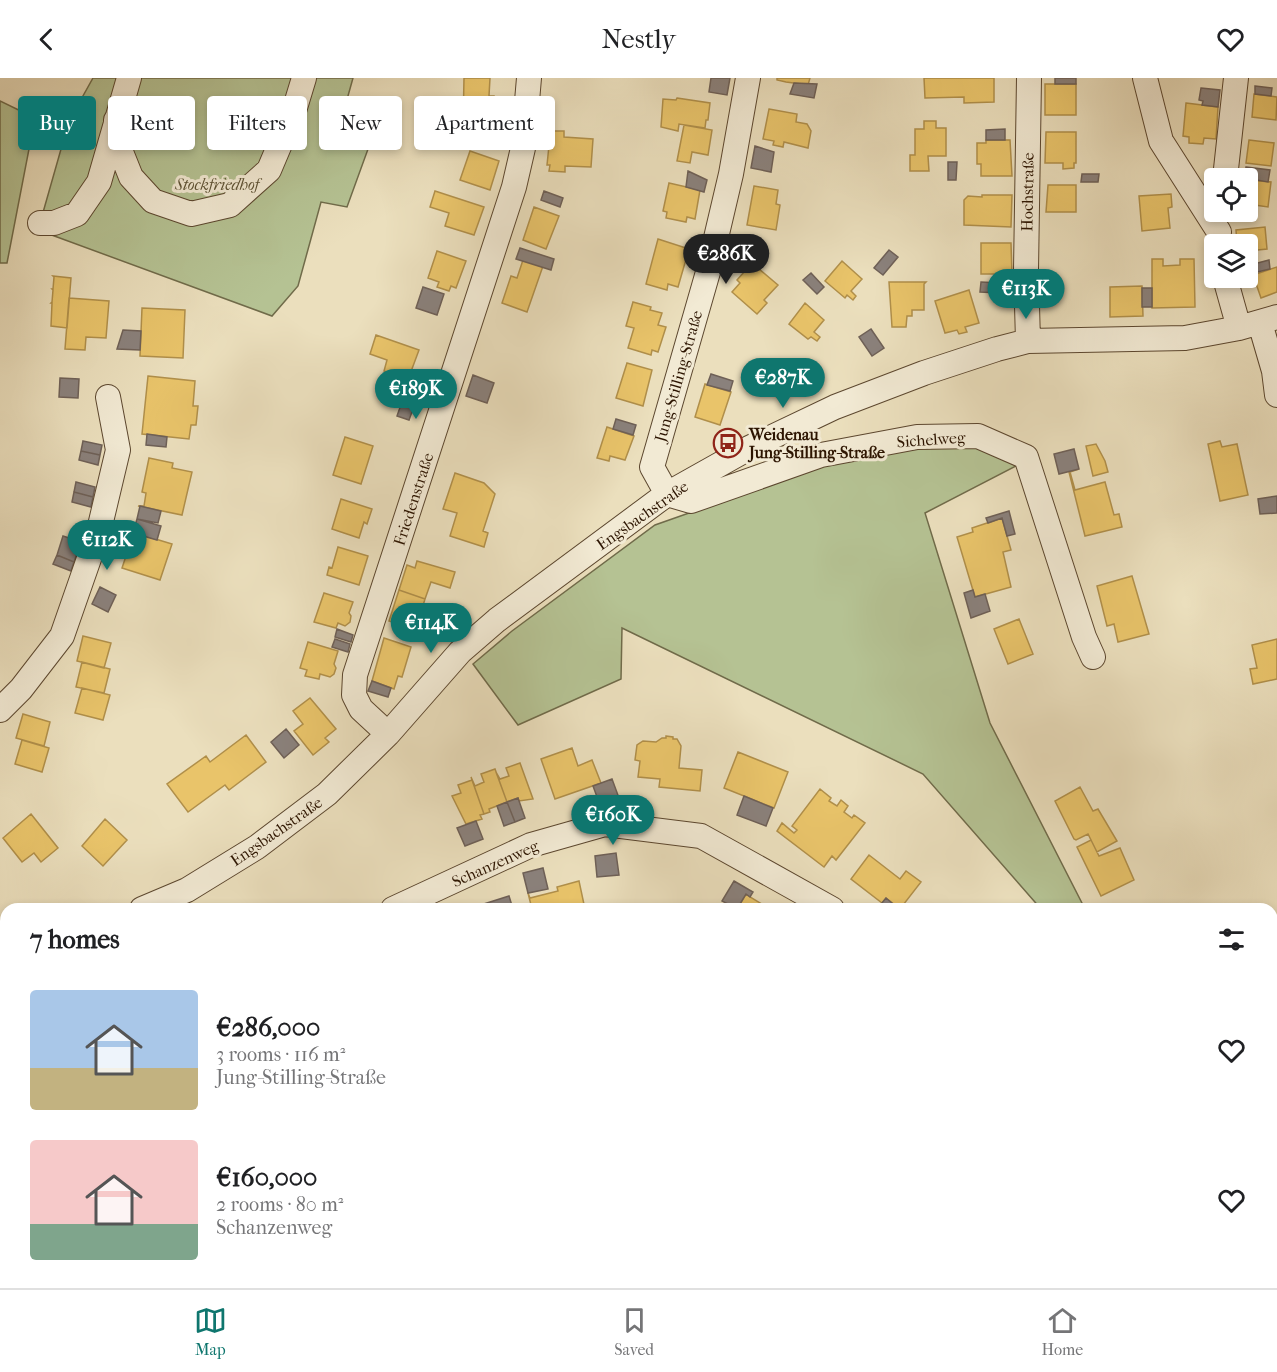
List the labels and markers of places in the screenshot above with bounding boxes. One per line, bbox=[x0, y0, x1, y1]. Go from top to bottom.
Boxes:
pin: €286K bbox=[684, 234, 768, 285]
pin: €113K bbox=[984, 269, 1068, 320]
pin: €287K bbox=[741, 358, 825, 409]
pin: €189K bbox=[374, 369, 458, 420]
place label: Weidenau Jung-Stilling-Straße bbox=[747, 425, 885, 463]
bus stop icon: Weidenau Jung-Stilling-Straße bbox=[712, 427, 744, 459]
pin: €112K bbox=[65, 520, 149, 571]
pin: €114K bbox=[389, 603, 473, 654]
pin: €160K bbox=[571, 795, 655, 846]

